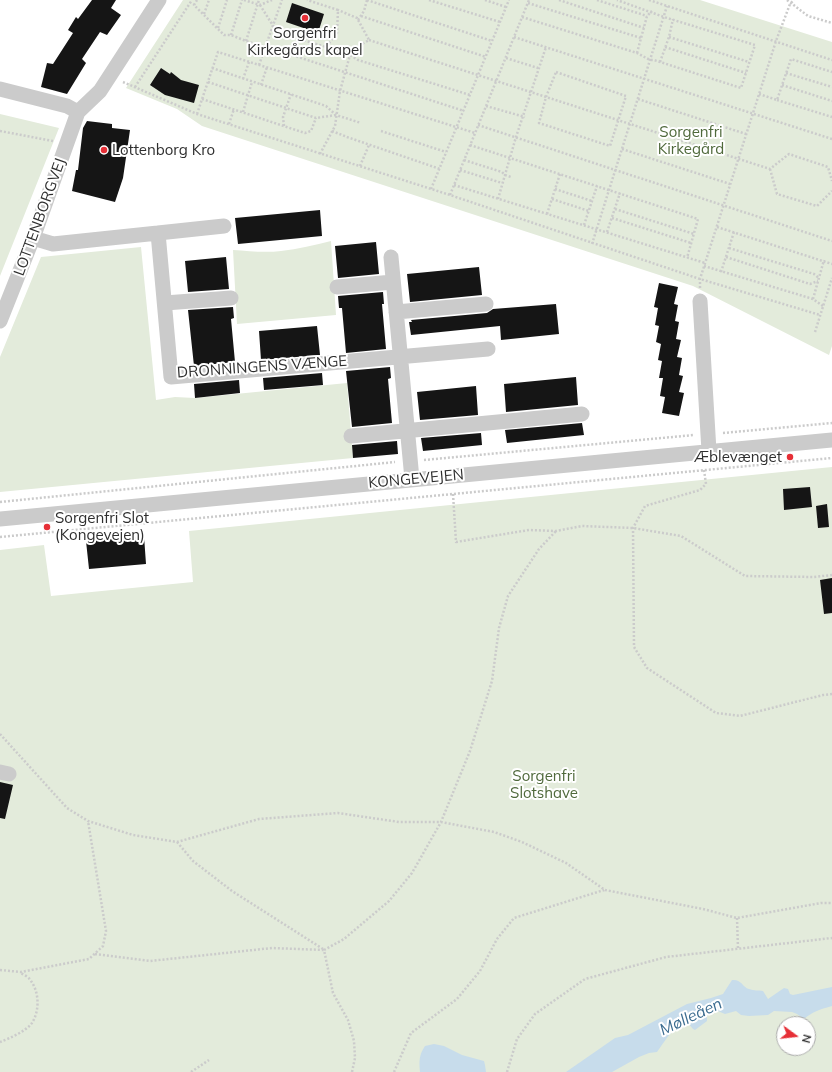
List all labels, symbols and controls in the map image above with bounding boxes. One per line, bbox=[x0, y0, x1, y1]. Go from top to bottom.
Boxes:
marker: Sorgenfri Kirkegårds kapel bbox=[300, 13, 310, 23]
place label: Sorgenfri Kirkegårds kapel bbox=[247, 24, 363, 59]
park label: Sorgenfri Kirkegård bbox=[658, 123, 724, 158]
place label: Lottenborg Kro bbox=[112, 141, 215, 159]
marker: Lottenborg Kro bbox=[99, 145, 109, 155]
street label: LOTTENBORGVEJ bbox=[10, 156, 70, 278]
street label: DRONNINGENS VÆNGE bbox=[176, 352, 348, 382]
place label: Æblevænget bbox=[694, 448, 782, 466]
marker: Æblevænget bbox=[785, 452, 795, 462]
street label: KONGEVEJEN bbox=[367, 466, 465, 492]
place label: Sorgenfri Slot (Kongevejen) bbox=[55, 509, 149, 544]
marker: Sorgenfri Slot (Kongevejen) bbox=[42, 522, 52, 532]
park label: Sorgenfri Slotshave bbox=[510, 767, 578, 802]
water label: Mølleåen bbox=[657, 994, 725, 1040]
north arrow bbox=[776, 1016, 816, 1056]
text: N bbox=[799, 1033, 814, 1045]

